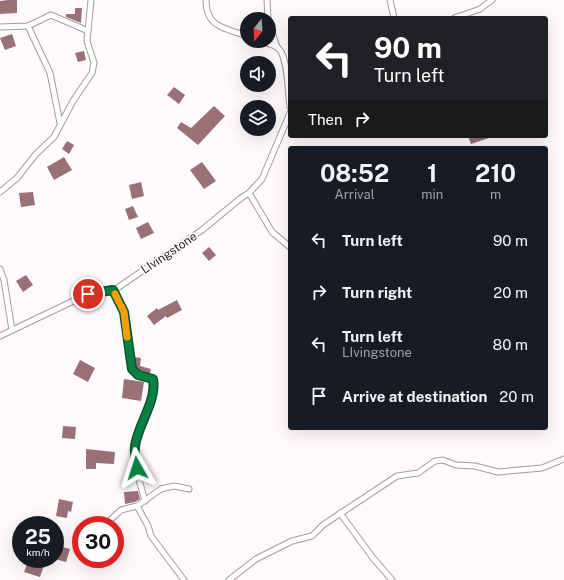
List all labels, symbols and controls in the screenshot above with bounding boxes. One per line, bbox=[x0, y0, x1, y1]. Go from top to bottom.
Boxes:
north arrow bbox=[240, 12, 276, 48]
map controls bbox=[240, 12, 276, 136]
text: 90 m bbox=[374, 31, 442, 64]
icon: left bbox=[308, 32, 360, 84]
button: sound bbox=[240, 56, 276, 92]
text: Turn left bbox=[374, 65, 444, 86]
button: layers bbox=[240, 100, 276, 136]
icon: right bbox=[351, 108, 373, 130]
text: Then bbox=[308, 111, 343, 128]
text: 08:52 bbox=[320, 159, 389, 187]
text: 1 bbox=[427, 159, 437, 187]
text: 210 bbox=[475, 159, 516, 187]
text: Arrival bbox=[335, 187, 375, 202]
text: min bbox=[421, 187, 443, 202]
text: m bbox=[490, 187, 501, 202]
street label: LIvingstone bbox=[138, 229, 200, 277]
icon: left bbox=[308, 229, 330, 251]
text: Turn left bbox=[342, 232, 403, 249]
text: 90 m bbox=[493, 232, 528, 249]
pin bbox=[71, 277, 105, 311]
icon: right bbox=[308, 281, 330, 303]
icon: arrive bbox=[77, 283, 99, 305]
text: Turn right bbox=[342, 284, 412, 301]
text: 20 m bbox=[493, 284, 528, 301]
text: Turn left bbox=[342, 328, 403, 345]
icon: left bbox=[308, 333, 330, 355]
text: 80 m bbox=[493, 336, 528, 353]
text: LIvingstone bbox=[342, 345, 412, 360]
icon: arrive bbox=[308, 385, 330, 407]
text: Arrive at destination bbox=[342, 388, 487, 405]
text: 20 m bbox=[499, 388, 534, 405]
position arrow bbox=[116, 447, 158, 489]
speed limit sign: 30 bbox=[72, 516, 124, 568]
text: 25 bbox=[25, 525, 51, 549]
text: km/h bbox=[26, 546, 50, 558]

